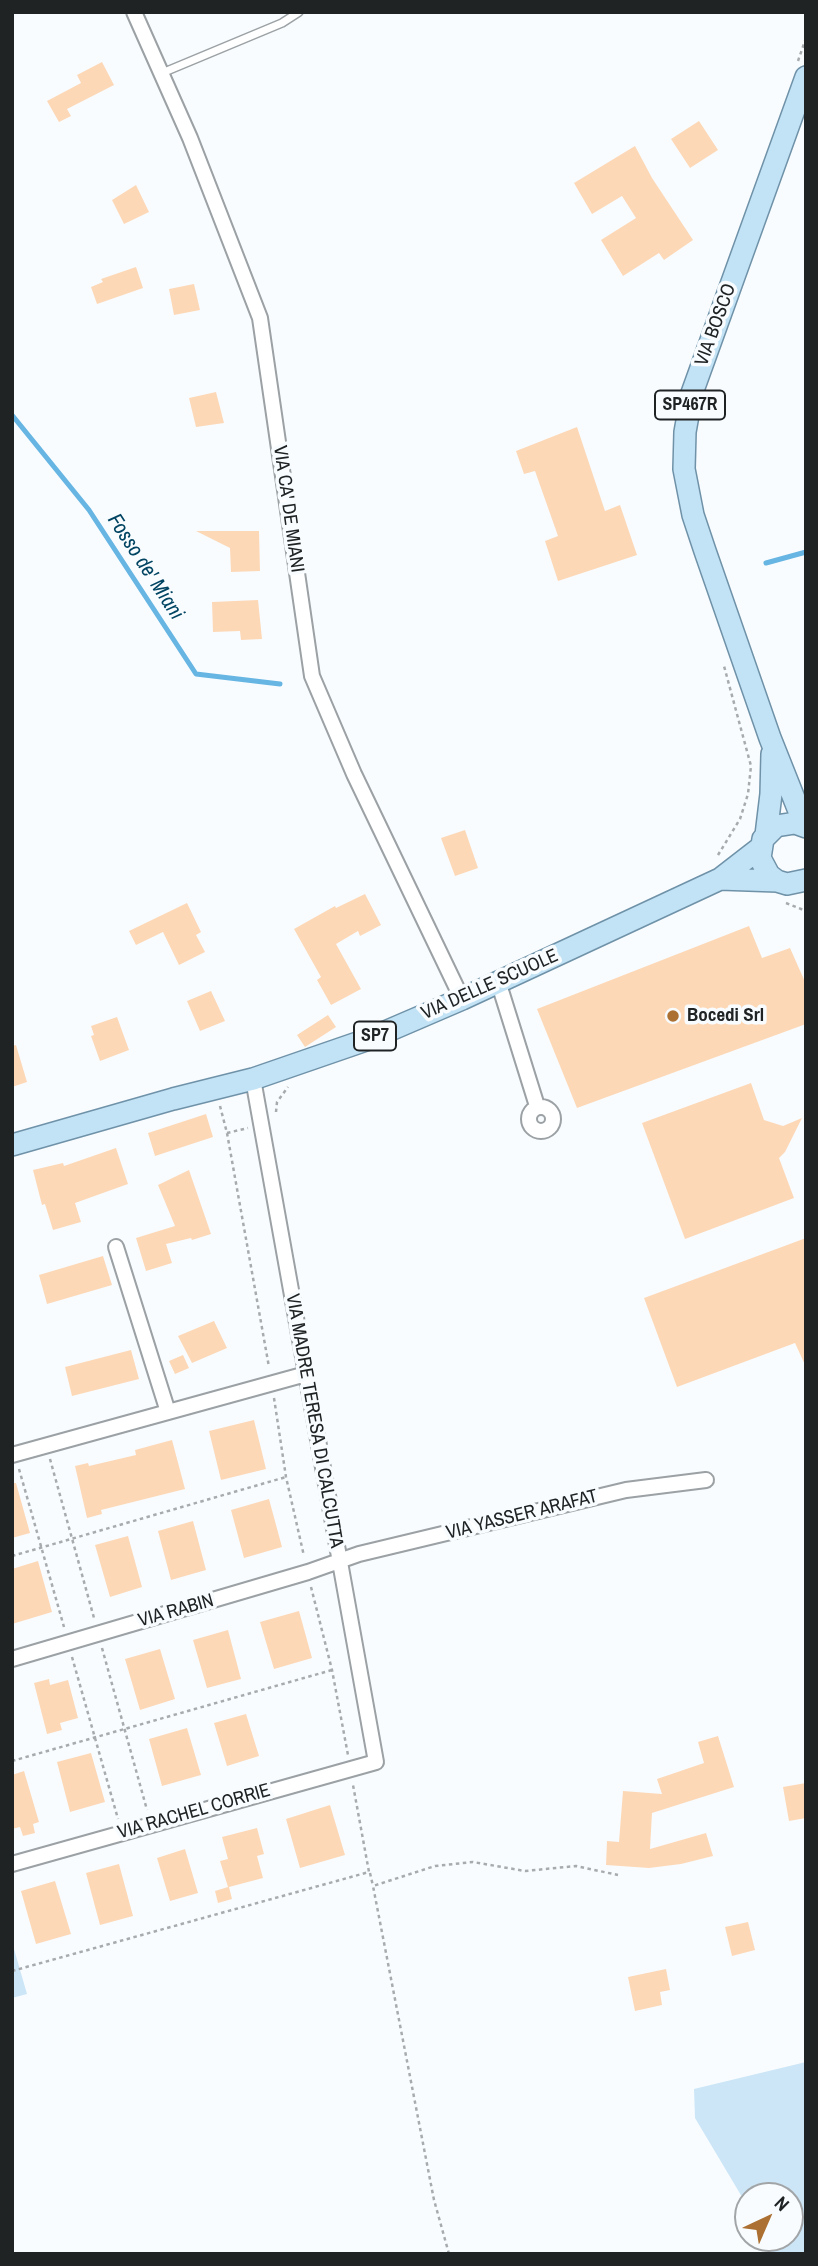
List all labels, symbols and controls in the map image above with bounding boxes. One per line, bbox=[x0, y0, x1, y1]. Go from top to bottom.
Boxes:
street label: VIA BOSCO bbox=[691, 281, 741, 369]
road number: SP467R bbox=[655, 390, 725, 419]
street label: VIA CA' DE MIANI bbox=[268, 444, 308, 574]
water label: Fosso de' Miani bbox=[101, 509, 189, 625]
street label: VIA DELLE SCUOLE bbox=[418, 945, 562, 1025]
place label: Bocedi Srl bbox=[687, 1005, 764, 1027]
marker: Bocedi Srl bbox=[665, 1008, 681, 1024]
road number: SP7 bbox=[354, 1021, 396, 1050]
street label: VIA MADRE TERESA DI CALCUTTA bbox=[280, 1292, 348, 1550]
street label: VIA YASSER ARAFAT bbox=[444, 1485, 600, 1545]
street label: VIA RABIN bbox=[136, 1589, 216, 1633]
street label: VIA RACHEL CORRIE bbox=[115, 1779, 273, 1845]
north arrow bbox=[734, 2182, 804, 2252]
text: N bbox=[769, 2190, 795, 2217]

